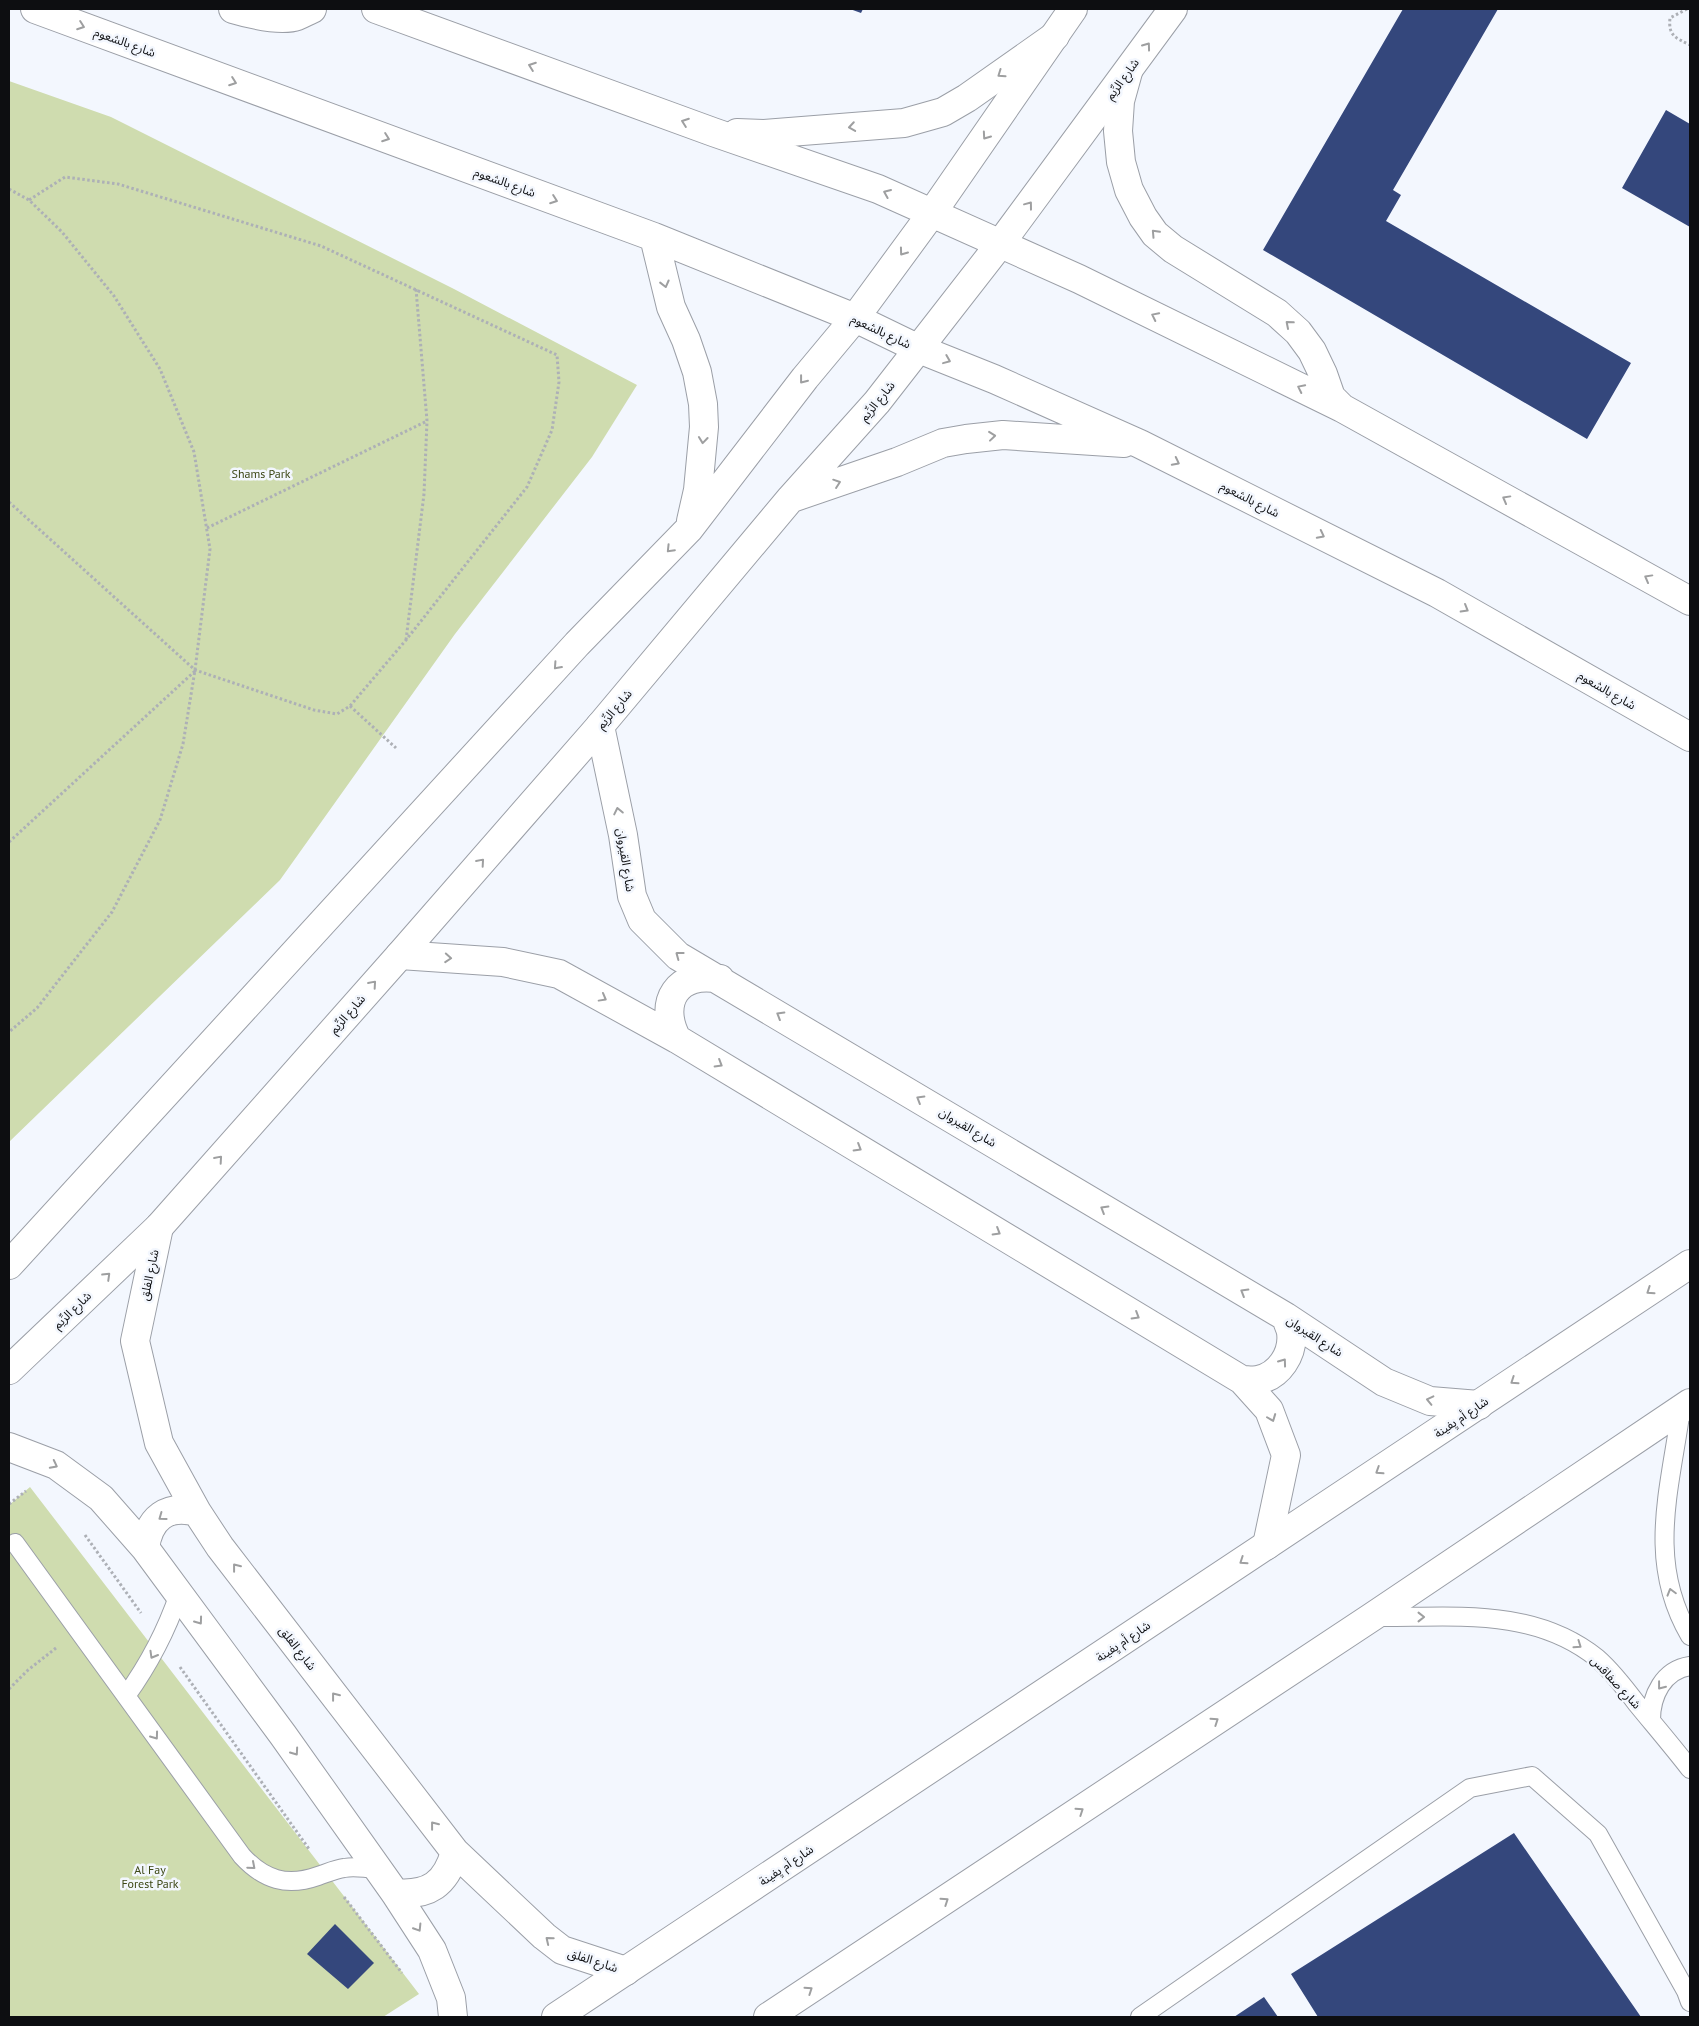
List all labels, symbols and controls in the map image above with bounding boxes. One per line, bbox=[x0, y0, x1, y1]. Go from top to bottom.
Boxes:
one-way arrow bbox=[76, 20, 84, 30]
street label: شارع بالشعوم bbox=[92, 24, 158, 62]
one-way arrow bbox=[1141, 42, 1150, 52]
street label: شارع الرِّيم bbox=[1102, 55, 1144, 104]
one-way arrow bbox=[528, 62, 537, 72]
one-way arrow bbox=[997, 68, 1007, 77]
one-way arrow bbox=[228, 76, 237, 86]
one-way arrow bbox=[681, 118, 690, 128]
one-way arrow bbox=[847, 121, 855, 132]
one-way arrow bbox=[983, 130, 992, 140]
one-way arrow bbox=[381, 132, 389, 142]
street label: شارع بالشعوم bbox=[472, 164, 538, 202]
one-way arrow bbox=[883, 189, 892, 200]
one-way arrow bbox=[550, 194, 558, 204]
one-way arrow bbox=[1023, 201, 1032, 211]
one-way arrow bbox=[1152, 229, 1161, 238]
one-way arrow bbox=[901, 246, 909, 255]
one-way arrow bbox=[659, 280, 670, 289]
street label: شارع بالشعوم bbox=[848, 311, 913, 353]
one-way arrow bbox=[1152, 312, 1161, 322]
one-way arrow bbox=[1286, 321, 1295, 330]
one-way arrow bbox=[942, 354, 951, 364]
one-way arrow bbox=[801, 374, 809, 383]
street label: شارع الرِّيم bbox=[856, 378, 899, 425]
one-way arrow bbox=[1297, 384, 1306, 394]
one-way arrow bbox=[988, 431, 996, 442]
one-way arrow bbox=[698, 436, 709, 444]
one-way arrow bbox=[1170, 456, 1179, 466]
park label: Shams Park bbox=[232, 466, 291, 481]
one-way arrow bbox=[832, 478, 841, 488]
street label: شارع بالشعوم bbox=[1217, 478, 1282, 522]
one-way arrow bbox=[1502, 495, 1511, 505]
one-way arrow bbox=[1316, 528, 1325, 539]
one-way arrow bbox=[667, 543, 676, 552]
one-way arrow bbox=[1644, 574, 1653, 584]
one-way arrow bbox=[1460, 603, 1469, 613]
one-way arrow bbox=[554, 660, 563, 669]
street label: شارع بالشعوم bbox=[1574, 667, 1639, 714]
street label: شارع الرِّيم bbox=[593, 686, 636, 733]
one-way arrow bbox=[613, 807, 624, 816]
street label: شارع القيروان bbox=[612, 827, 638, 893]
one-way arrow bbox=[475, 859, 484, 868]
one-way arrow bbox=[445, 952, 453, 963]
one-way arrow bbox=[676, 952, 685, 960]
one-way arrow bbox=[368, 981, 377, 990]
street label: شارع الرِّيم bbox=[326, 991, 370, 1038]
one-way arrow bbox=[598, 992, 607, 1002]
one-way arrow bbox=[777, 1012, 786, 1022]
one-way arrow bbox=[713, 1058, 722, 1068]
one-way arrow bbox=[916, 1095, 925, 1105]
street label: شارع القيروان bbox=[936, 1104, 999, 1152]
one-way arrow bbox=[853, 1142, 862, 1152]
one-way arrow bbox=[214, 1155, 223, 1164]
one-way arrow bbox=[1101, 1205, 1110, 1215]
one-way arrow bbox=[992, 1226, 1001, 1236]
street label: شارع الفلق bbox=[136, 1248, 164, 1302]
one-way arrow bbox=[102, 1273, 111, 1282]
one-way arrow bbox=[1646, 1285, 1655, 1295]
street label: شارع الرِّيم bbox=[50, 1288, 96, 1333]
one-way arrow bbox=[1240, 1289, 1249, 1299]
one-way arrow bbox=[1131, 1310, 1140, 1320]
street label: شارع القيروان bbox=[1283, 1312, 1346, 1361]
one-way arrow bbox=[1277, 1358, 1286, 1368]
one-way arrow bbox=[1511, 1375, 1520, 1385]
street label: شارع أم يِفينة bbox=[1431, 1393, 1492, 1443]
one-way arrow bbox=[1426, 1395, 1435, 1406]
one-way arrow bbox=[1266, 1413, 1276, 1421]
one-way arrow bbox=[49, 1459, 58, 1469]
one-way arrow bbox=[1375, 1465, 1385, 1474]
one-way arrow bbox=[158, 1511, 168, 1520]
one-way arrow bbox=[1240, 1555, 1249, 1564]
one-way arrow bbox=[234, 1564, 242, 1573]
one-way arrow bbox=[1666, 1588, 1676, 1596]
one-way arrow bbox=[1418, 1612, 1425, 1622]
one-way arrow bbox=[193, 1615, 202, 1625]
street label: شارع أم يِفينة bbox=[1093, 1617, 1154, 1667]
street label: شارع الفلق bbox=[275, 1623, 320, 1674]
one-way arrow bbox=[1572, 1639, 1582, 1648]
one-way arrow bbox=[149, 1649, 159, 1658]
street label: شارع صفاقس bbox=[1586, 1652, 1644, 1713]
one-way arrow bbox=[1658, 1680, 1666, 1689]
one-way arrow bbox=[333, 1693, 341, 1702]
one-way arrow bbox=[1210, 1718, 1219, 1727]
one-way arrow bbox=[149, 1730, 157, 1739]
one-way arrow bbox=[289, 1746, 298, 1756]
one-way arrow bbox=[1074, 1808, 1084, 1817]
one-way arrow bbox=[432, 1822, 440, 1831]
street label: شارع أم يِفينة bbox=[756, 1841, 817, 1891]
one-way arrow bbox=[246, 1860, 255, 1869]
park label: Al Fay Forest Park bbox=[121, 1862, 179, 1891]
one-way arrow bbox=[939, 1897, 948, 1907]
one-way arrow bbox=[412, 1923, 421, 1932]
one-way arrow bbox=[546, 1937, 555, 1945]
street label: شارع الفلق bbox=[565, 1945, 620, 1977]
one-way arrow bbox=[803, 1987, 813, 1996]

